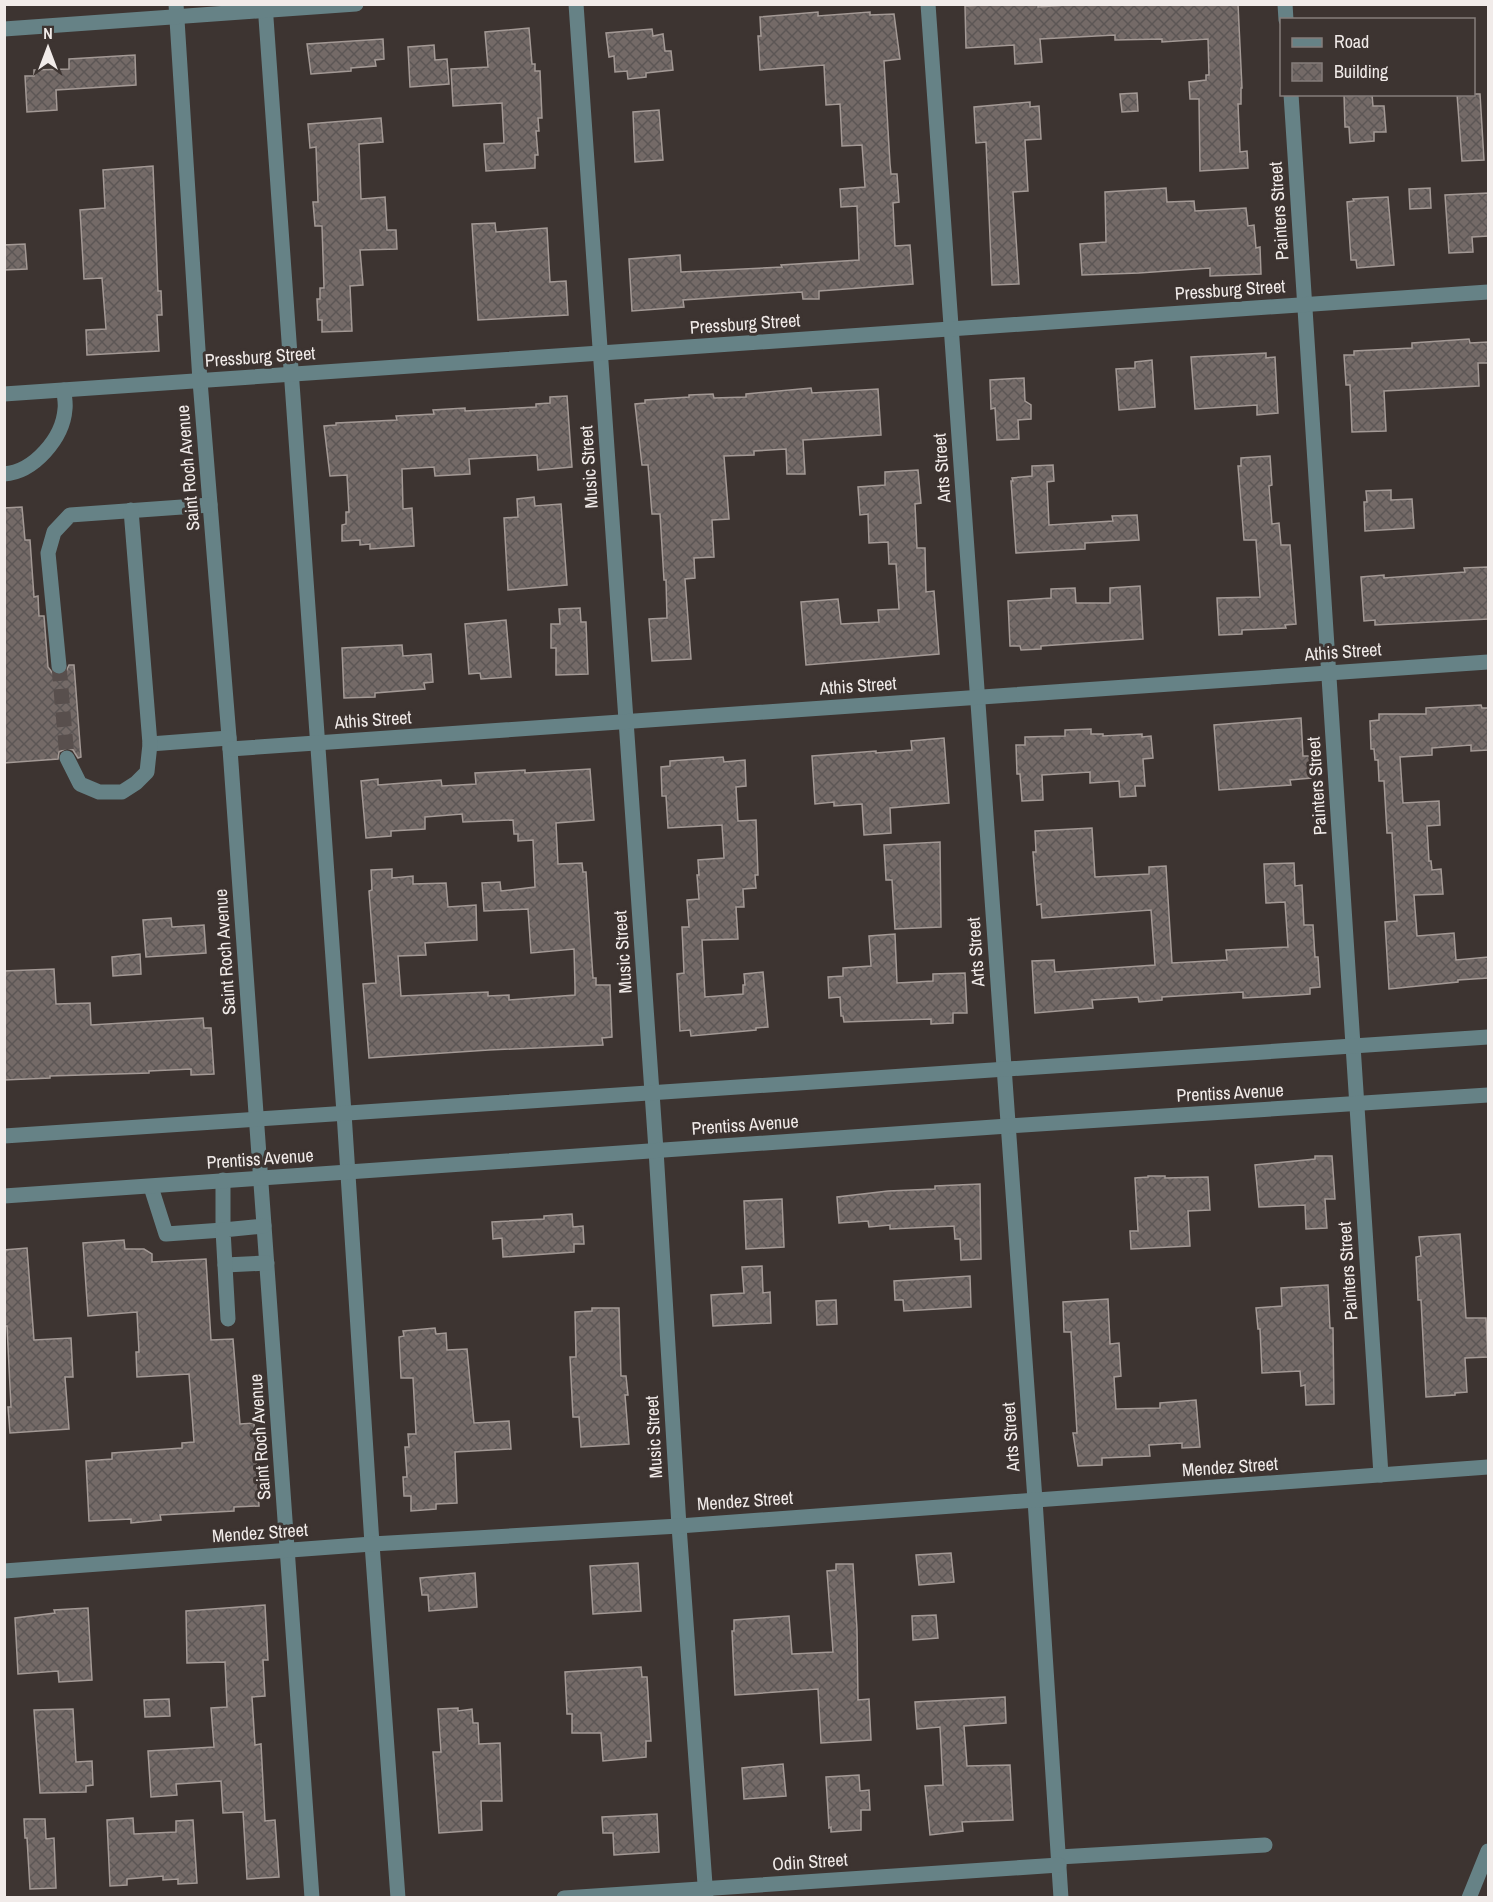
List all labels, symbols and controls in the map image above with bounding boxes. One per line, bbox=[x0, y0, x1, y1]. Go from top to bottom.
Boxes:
north arrow bbox=[18, 18, 78, 78]
legend bbox=[1280, 18, 1475, 96]
text: N bbox=[43, 22, 53, 44]
text: Road bbox=[1334, 29, 1369, 54]
text: Building bbox=[1334, 59, 1389, 84]
street label: Painters Street bbox=[1263, 161, 1294, 261]
street label: Pressburg Street bbox=[1174, 273, 1286, 306]
street label: Pressburg Street bbox=[689, 307, 801, 340]
street label: Pressburg Street bbox=[204, 340, 316, 373]
street label: Saint Roch Avenue bbox=[170, 404, 205, 532]
street label: Music Street bbox=[573, 425, 604, 509]
street label: Arts Street bbox=[927, 432, 956, 505]
street label: Athis Street bbox=[1303, 636, 1382, 667]
street label: Athis Street bbox=[818, 670, 897, 701]
street label: Athis Street bbox=[333, 704, 412, 735]
street label: Painters Street bbox=[1301, 736, 1332, 836]
street label: Saint Roch Avenue bbox=[208, 888, 241, 1016]
street label: Music Street bbox=[607, 910, 638, 994]
street label: Arts Street bbox=[961, 916, 990, 989]
street label: Prentiss Avenue bbox=[1176, 1077, 1284, 1108]
street label: Prentiss Avenue bbox=[691, 1108, 799, 1141]
street label: Prentiss Avenue bbox=[206, 1142, 314, 1175]
street label: Painters Street bbox=[1332, 1221, 1363, 1321]
street label: Saint Roch Avenue bbox=[243, 1373, 276, 1501]
street label: Music Street bbox=[639, 1395, 668, 1479]
street label: Arts Street bbox=[996, 1401, 1025, 1474]
street label: Mendez Street bbox=[1181, 1451, 1279, 1482]
street label: Mendez Street bbox=[696, 1485, 794, 1516]
street label: Mendez Street bbox=[211, 1517, 309, 1548]
street label: Odin Street bbox=[771, 1846, 848, 1877]

